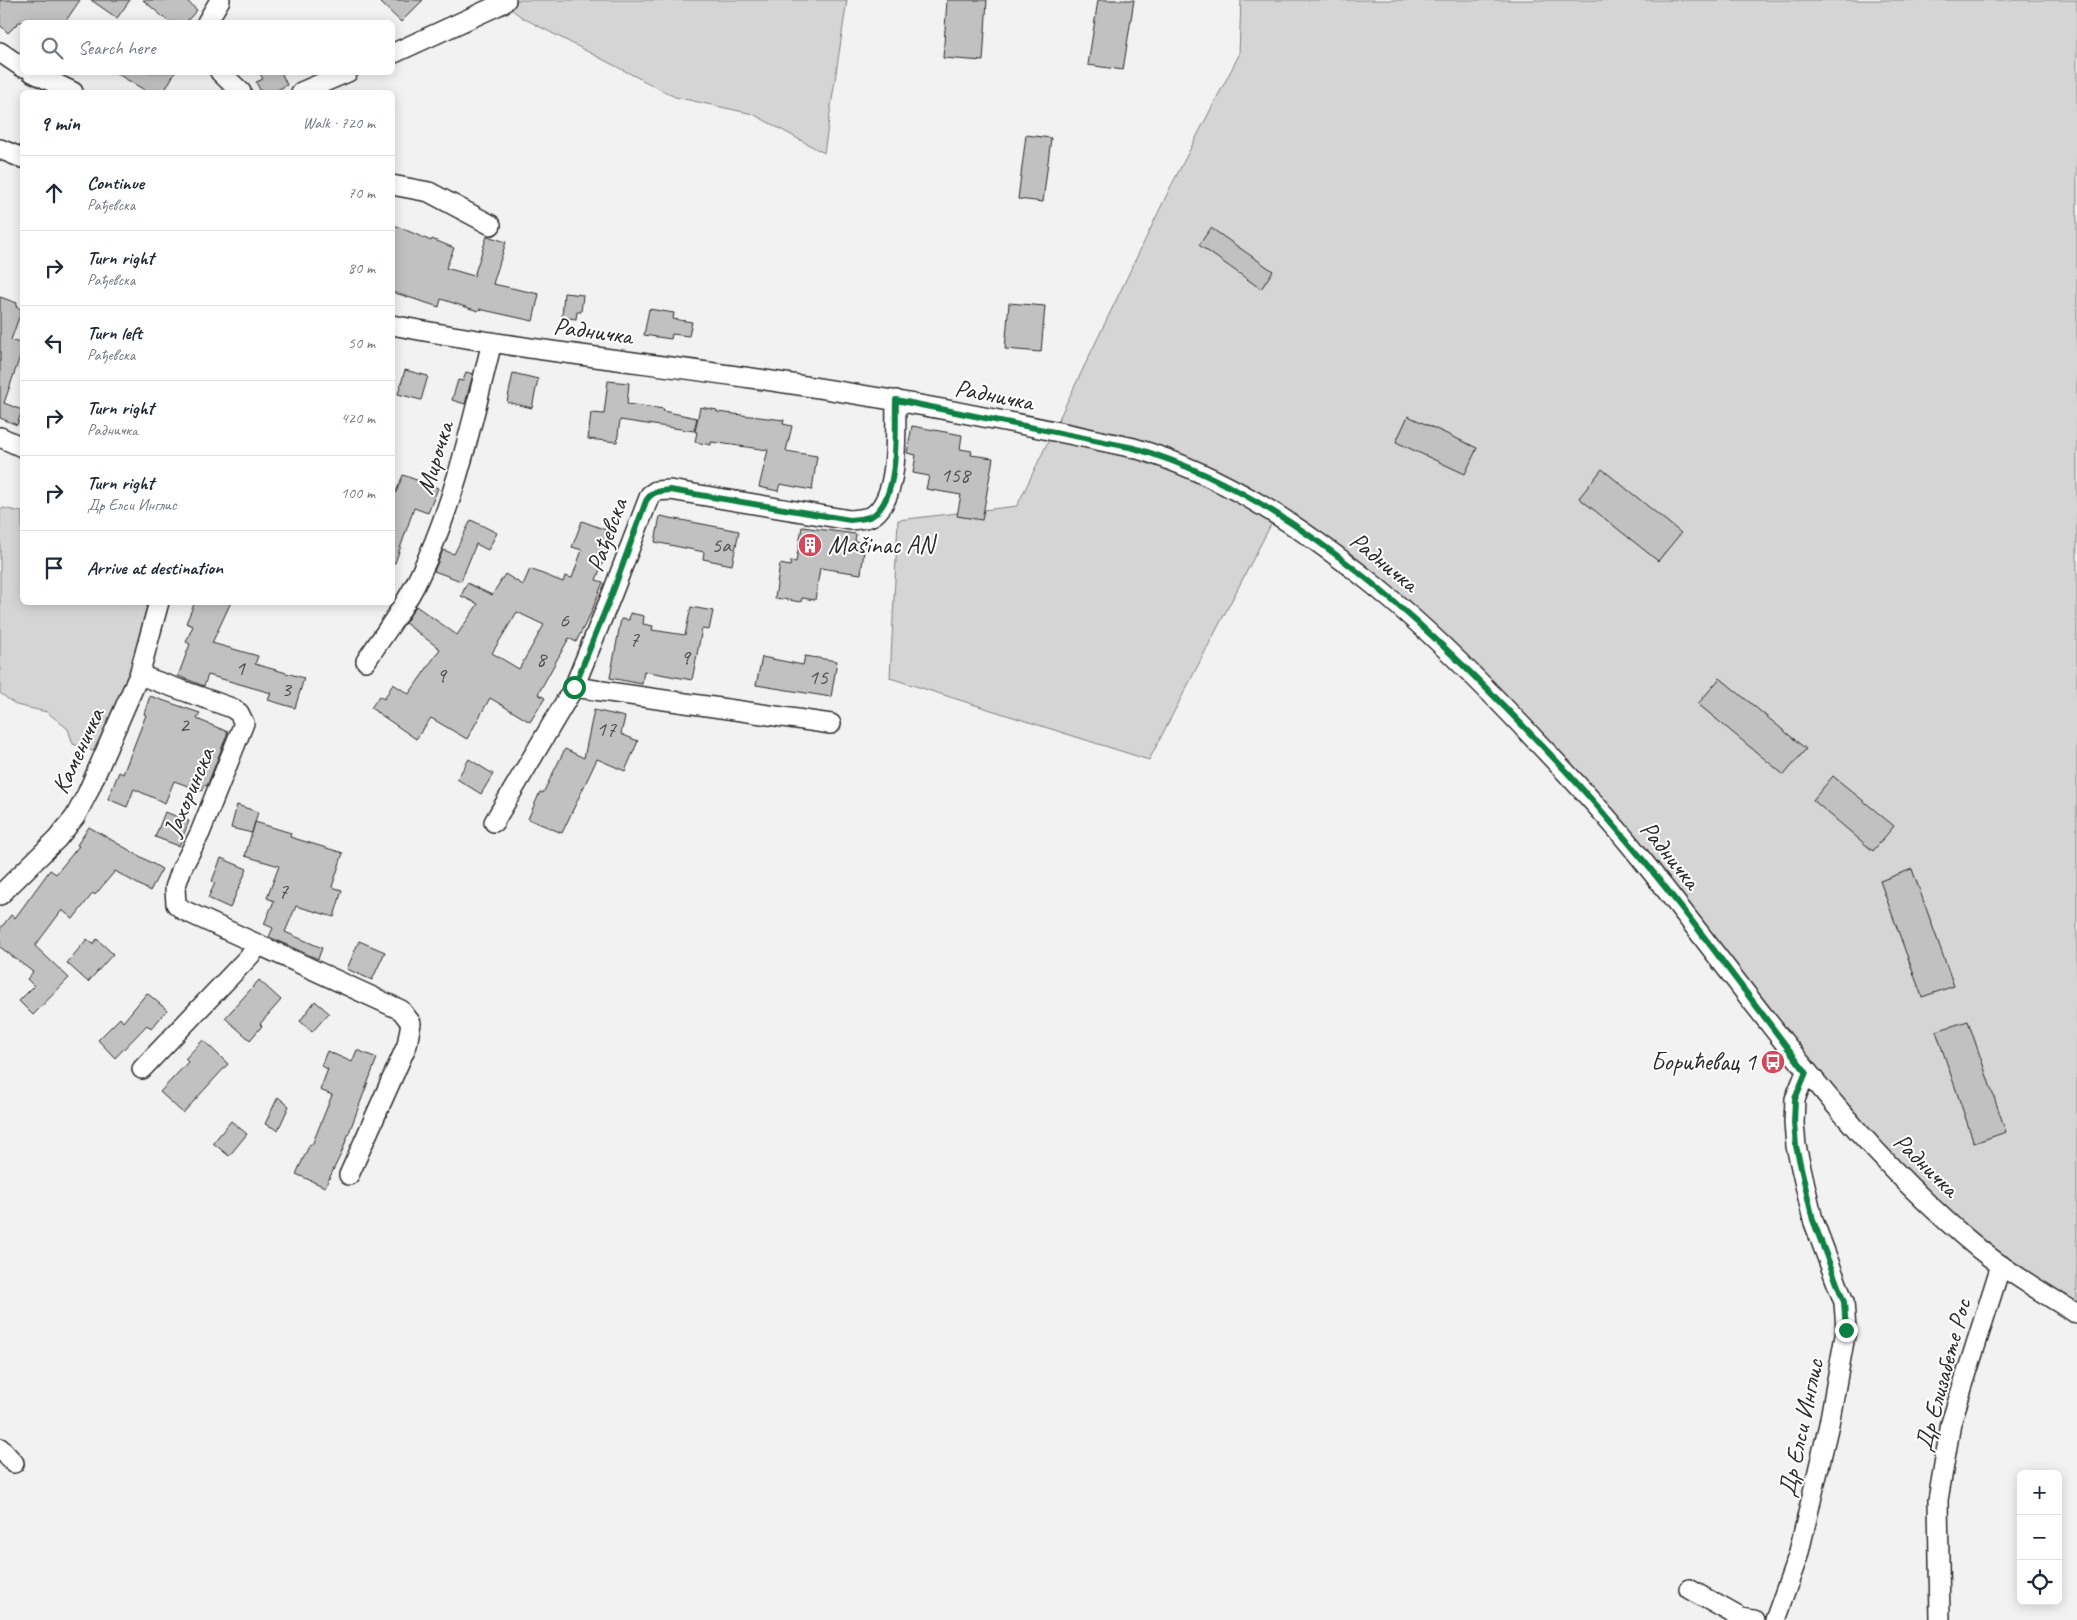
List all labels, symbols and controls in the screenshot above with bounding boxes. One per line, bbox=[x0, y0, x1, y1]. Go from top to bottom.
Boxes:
search box bbox=[20, 20, 395, 75]
icon: search bbox=[38, 34, 66, 62]
text: Search here bbox=[78, 36, 155, 60]
text: 9 min bbox=[40, 110, 80, 136]
text: Walk · 720 m bbox=[303, 113, 375, 133]
text: Continue bbox=[87, 171, 144, 195]
icon: ahead bbox=[40, 179, 68, 207]
text: 70 m bbox=[348, 183, 375, 203]
text: Рађевска bbox=[87, 195, 135, 215]
text: Turn right bbox=[87, 246, 154, 270]
icon: right bbox=[40, 254, 68, 282]
text: 80 m bbox=[348, 258, 375, 278]
text: Рађевска bbox=[87, 270, 135, 290]
street label: Радничка bbox=[552, 310, 637, 353]
text: Turn left bbox=[87, 321, 142, 345]
icon: left bbox=[40, 329, 68, 357]
text: 50 m bbox=[348, 333, 375, 353]
text: Рађевска bbox=[87, 345, 135, 365]
street label: Радничка bbox=[952, 372, 1039, 419]
text: Turn right bbox=[87, 396, 154, 420]
icon: right bbox=[40, 404, 68, 432]
text: 420 m bbox=[341, 408, 375, 428]
street label: Мирочка bbox=[409, 415, 462, 498]
text: Радничка bbox=[87, 420, 138, 440]
house number: 158 bbox=[940, 461, 972, 489]
text: Turn right bbox=[87, 471, 154, 495]
icon: right bbox=[40, 479, 68, 507]
text: 100 m bbox=[341, 483, 375, 503]
street label: Рађевска bbox=[579, 492, 636, 576]
text: Др Елси Инглис bbox=[87, 495, 177, 515]
street label: Радничка bbox=[1343, 525, 1427, 601]
place label: Mašinac AN bbox=[828, 529, 938, 561]
house number: 5a bbox=[711, 531, 732, 559]
building icon: Mašinac AN bbox=[797, 532, 823, 558]
icon: arrive bbox=[40, 554, 68, 582]
text: Arrive at destination bbox=[87, 556, 223, 580]
house number: 6 bbox=[559, 606, 570, 634]
house number: 7 bbox=[629, 625, 640, 653]
house number: 9 bbox=[680, 643, 692, 671]
house number: 8 bbox=[536, 645, 548, 673]
house number: 1 bbox=[235, 654, 246, 682]
house number: 9 bbox=[436, 661, 448, 689]
house number: 15 bbox=[808, 663, 829, 691]
house number: 3 bbox=[281, 675, 293, 703]
route start bbox=[563, 676, 586, 699]
street label: Каменичка bbox=[44, 701, 113, 799]
house number: 2 bbox=[179, 711, 191, 739]
house number: 17 bbox=[596, 715, 617, 743]
street label: Јахоринска bbox=[156, 741, 223, 842]
street label: Радничка bbox=[1633, 814, 1709, 898]
house number: 7 bbox=[278, 877, 289, 905]
place label: Борићевац 1 bbox=[1651, 1046, 1758, 1078]
bus stop icon: Борићевац 1 bbox=[1760, 1049, 1786, 1075]
street label: Радничка bbox=[1886, 1126, 1967, 1206]
street label: Др Елизабете Рос bbox=[1907, 1295, 1979, 1455]
route end bbox=[1835, 1319, 1858, 1342]
street label: Др Елси Инглис bbox=[1771, 1355, 1831, 1500]
map controls bbox=[2017, 1470, 2062, 1605]
button: + bbox=[2017, 1470, 2062, 1515]
button: − bbox=[2017, 1515, 2062, 1560]
button: locate bbox=[2017, 1560, 2062, 1605]

